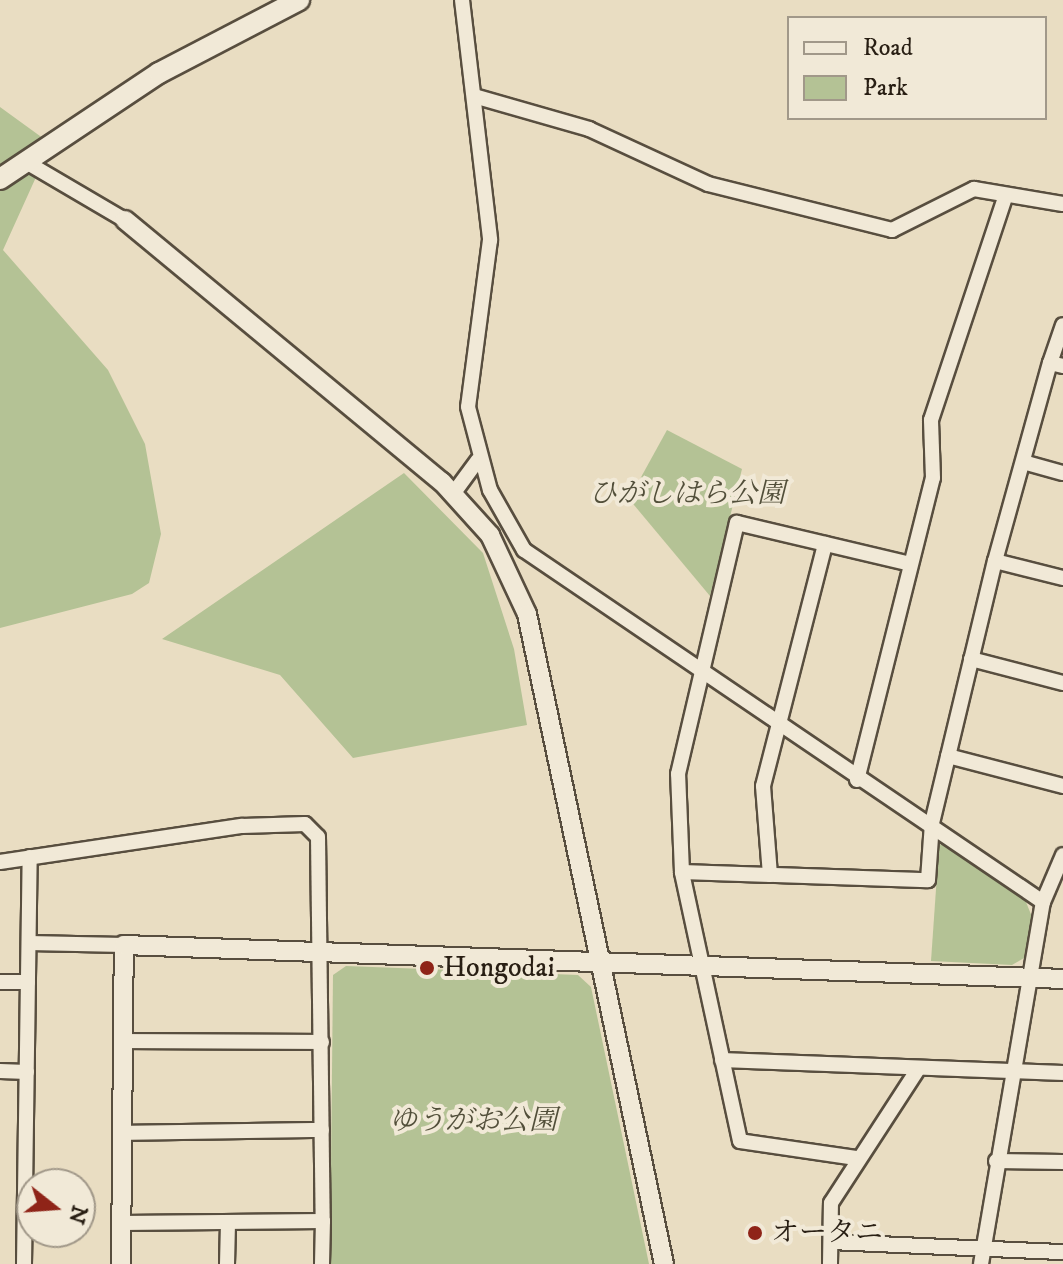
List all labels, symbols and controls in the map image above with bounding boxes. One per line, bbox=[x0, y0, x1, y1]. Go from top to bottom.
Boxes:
legend bbox=[787, 16, 1047, 120]
text: Road bbox=[863, 33, 913, 63]
text: Park bbox=[863, 73, 908, 103]
park label: ひがしはら公園 bbox=[589, 477, 785, 511]
place label: Hongodai bbox=[443, 951, 555, 985]
marker: Hongodai bbox=[418, 959, 436, 977]
park label: ゆうがお公園 bbox=[389, 1104, 557, 1138]
north arrow bbox=[16, 1168, 96, 1248]
text: N bbox=[62, 1202, 93, 1227]
place label: オータニ bbox=[771, 1216, 883, 1250]
marker: オータニ bbox=[746, 1224, 764, 1242]

